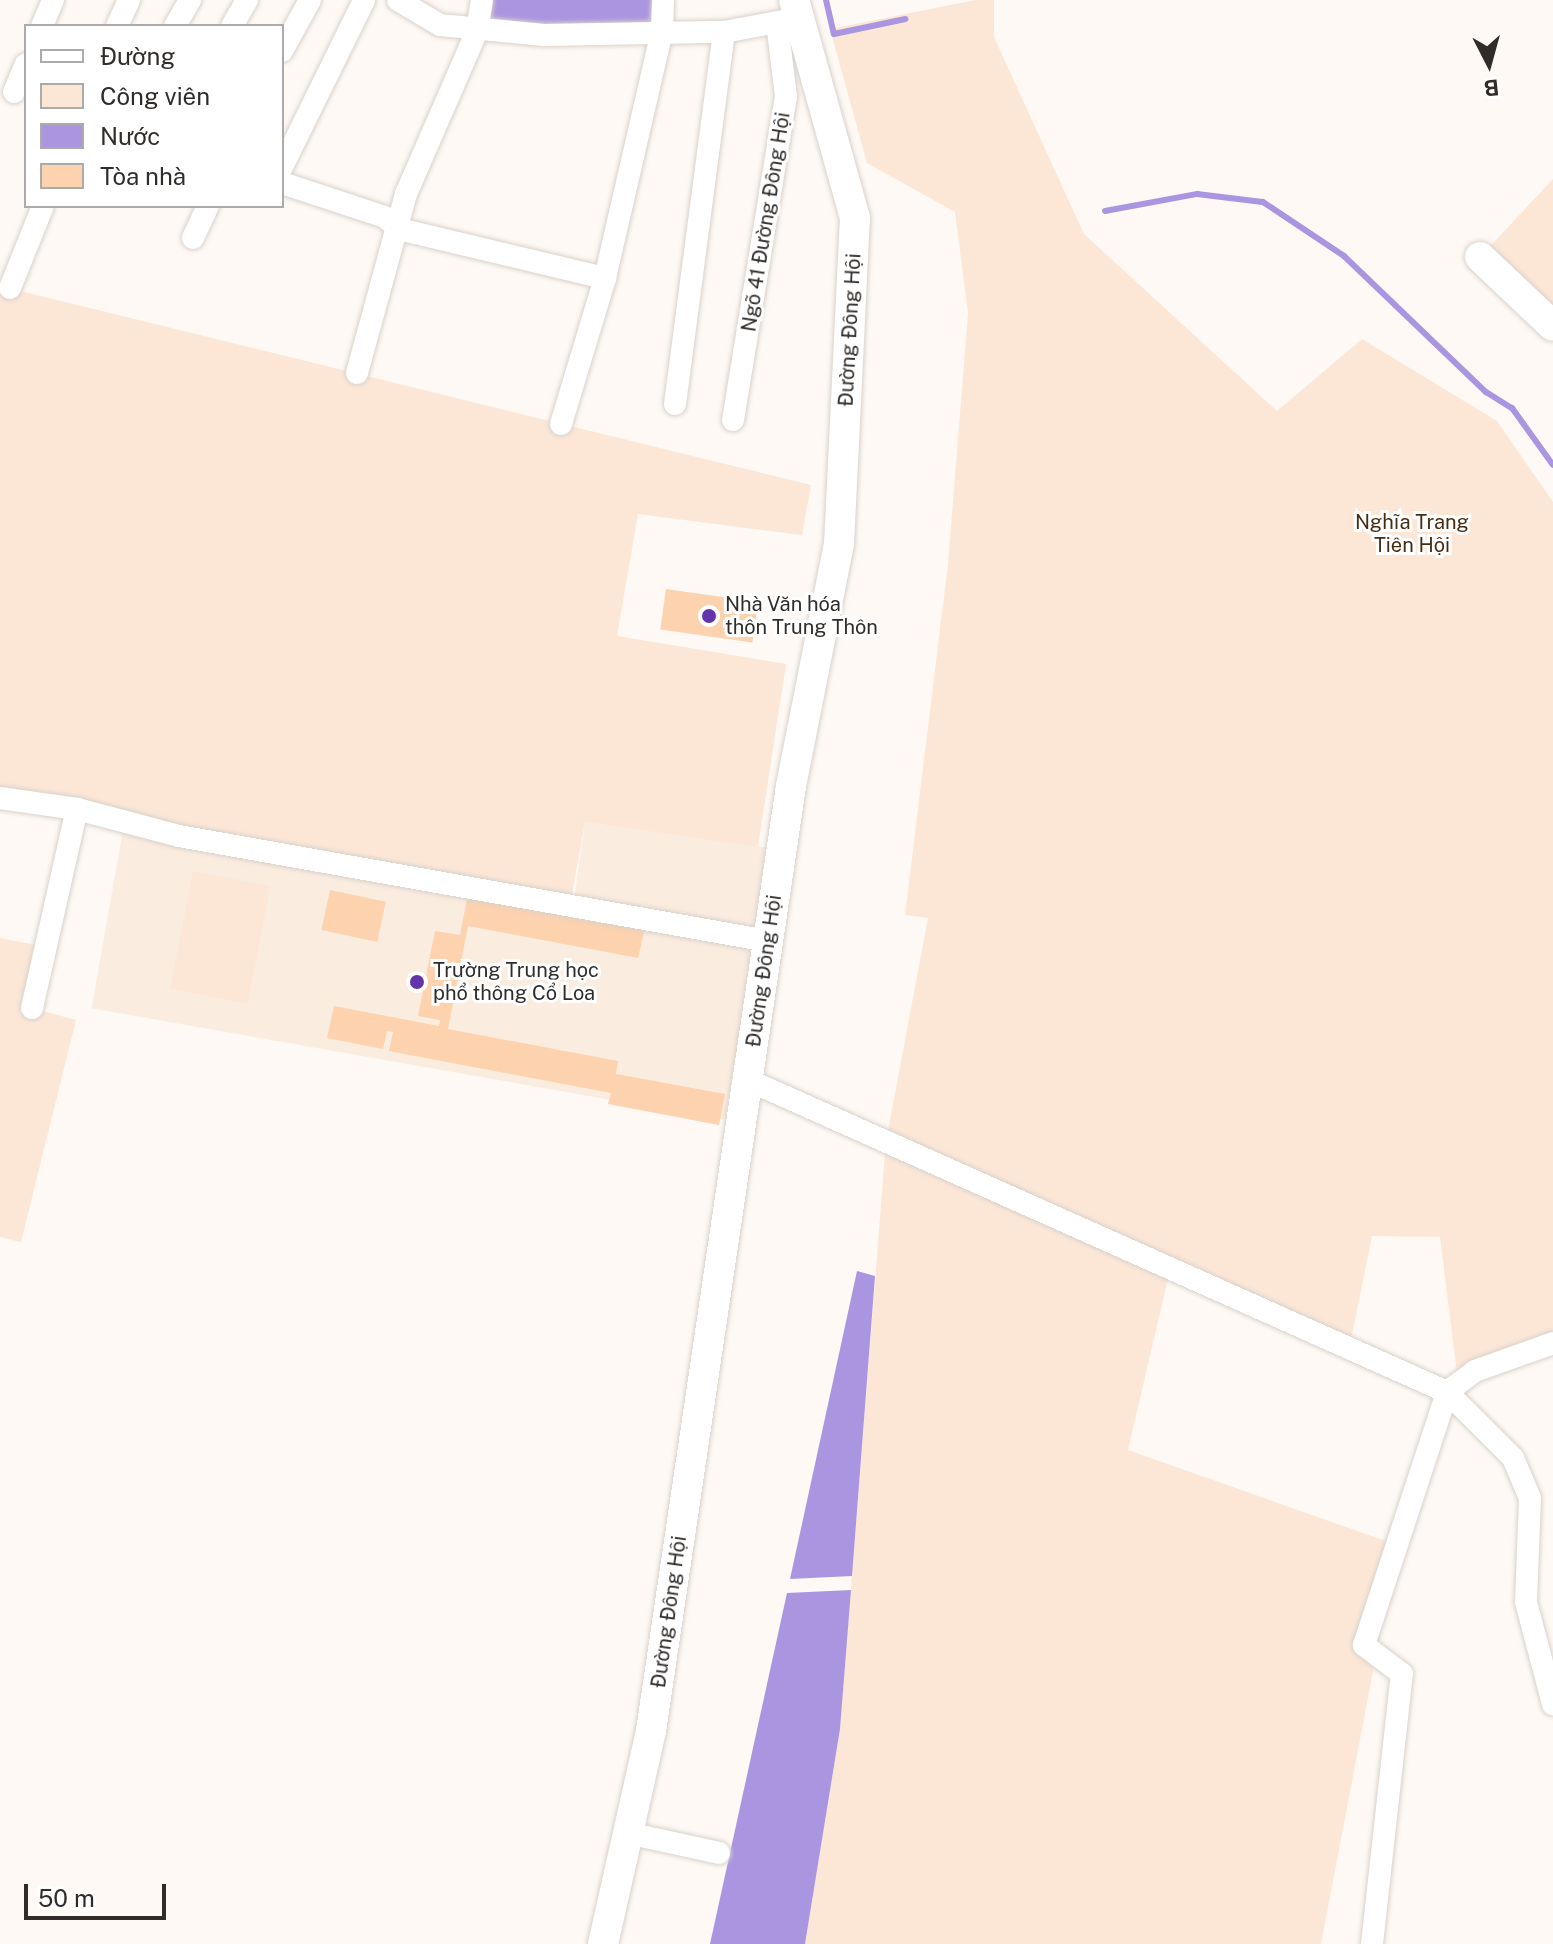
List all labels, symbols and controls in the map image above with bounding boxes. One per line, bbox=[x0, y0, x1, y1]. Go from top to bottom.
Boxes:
legend bbox=[24, 24, 284, 208]
north arrow bbox=[1449, 24, 1529, 104]
text: Đường bbox=[100, 42, 175, 70]
text: B bbox=[1483, 74, 1500, 102]
text: Công viên bbox=[100, 82, 210, 110]
street label: Ngõ 41 Đường Đông Hội bbox=[737, 110, 795, 334]
text: Nước bbox=[100, 122, 160, 150]
text: Tòa nhà bbox=[100, 162, 186, 190]
street label: Đường Đông Hội bbox=[834, 253, 866, 407]
park label: Nghĩa Trang Tiên Hội bbox=[1355, 510, 1469, 557]
place label: Nhà Văn hóa thôn Trung Thôn bbox=[725, 592, 878, 639]
marker: Nhà Văn hóa thôn Trung Thôn bbox=[700, 607, 718, 625]
street label: Đường Đông Hội bbox=[741, 893, 787, 1049]
place label: Trường Trung học phổ thông Cổ Loa bbox=[433, 958, 599, 1005]
marker: Trường Trung học phổ thông Cổ Loa bbox=[408, 973, 426, 991]
street label: Đường Đông Hội bbox=[646, 1534, 692, 1690]
scale bar bbox=[28, 1868, 170, 1918]
text: 50 m bbox=[38, 1884, 95, 1912]

